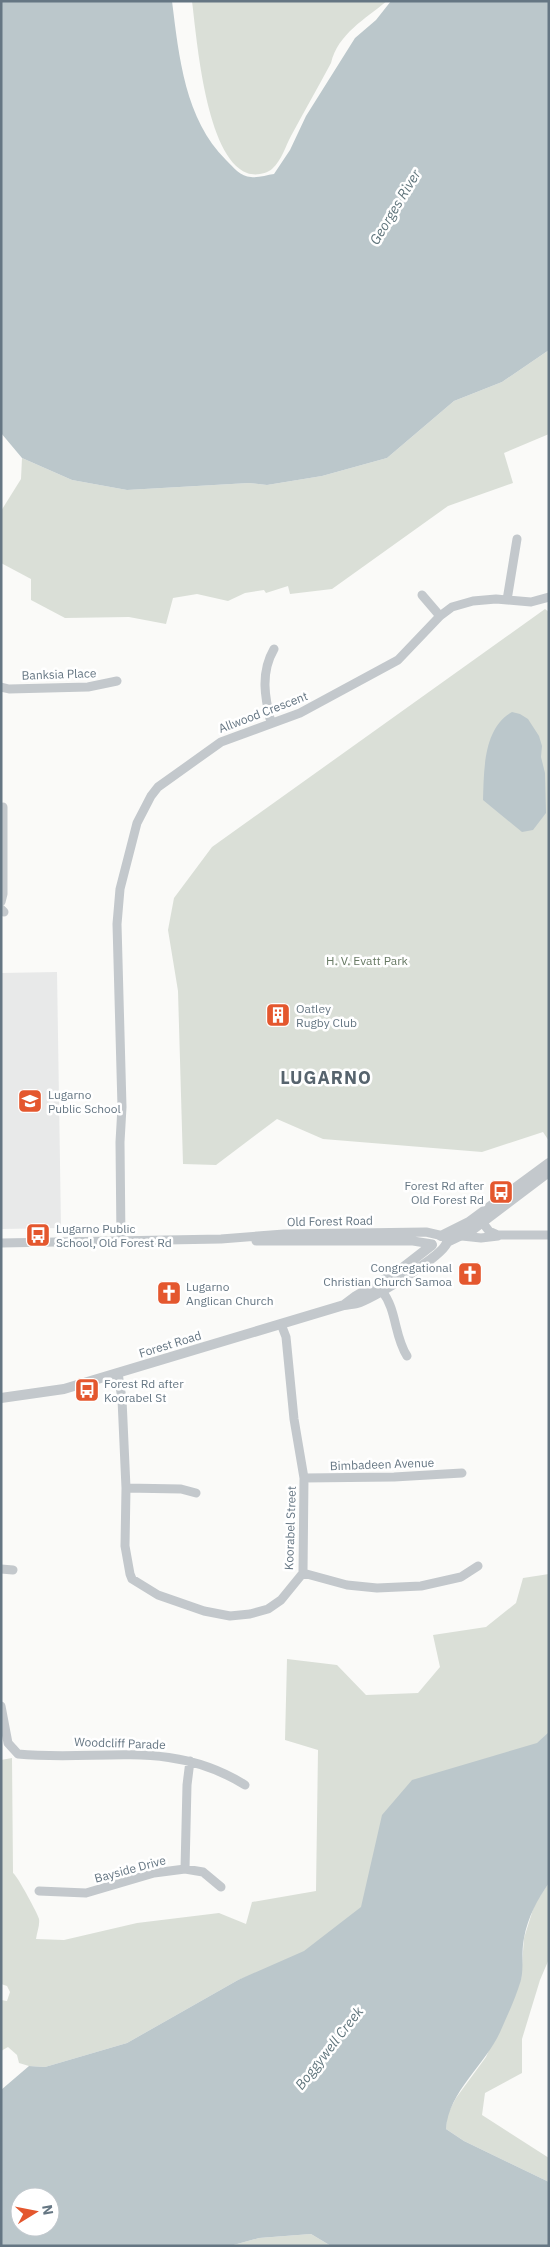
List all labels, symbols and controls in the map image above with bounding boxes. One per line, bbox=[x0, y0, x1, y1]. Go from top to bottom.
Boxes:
water label: Georges River bbox=[366, 165, 425, 248]
street label: Banksia Place bbox=[21, 665, 97, 683]
street label: Allwood Crescent bbox=[216, 688, 310, 736]
park label: H. V. Evatt Park bbox=[326, 953, 409, 968]
place label: Oatley Rugby Club bbox=[296, 1001, 357, 1030]
building icon: Oatley Rugby Club bbox=[265, 1002, 291, 1028]
district label: LUGARNO bbox=[280, 1066, 372, 1089]
place label: Lugarno Public School bbox=[48, 1087, 121, 1116]
school or university icon: Lugarno Public School bbox=[17, 1088, 43, 1114]
place label: Forest Rd after Old Forest Rd bbox=[404, 1178, 485, 1207]
bus stop icon: Forest Rd after Old Forest Rd bbox=[488, 1179, 514, 1205]
street label: Old Forest Road bbox=[287, 1213, 373, 1229]
place label: Lugarno Public School, Old Forest Rd bbox=[56, 1221, 172, 1250]
bus stop icon: Lugarno Public School, Old Forest Rd bbox=[25, 1222, 51, 1248]
place label: Congregational Christian Church Samoa bbox=[323, 1260, 453, 1289]
church icon: Congregational Christian Church Samoa bbox=[457, 1261, 483, 1287]
place label: Lugarno Anglican Church bbox=[186, 1279, 273, 1308]
church icon: Lugarno Anglican Church bbox=[156, 1280, 182, 1306]
street label: Forest Road bbox=[137, 1327, 203, 1361]
place label: Forest Rd after Koorabel St bbox=[104, 1376, 184, 1405]
bus stop icon: Forest Rd after Koorabel St bbox=[74, 1377, 100, 1403]
street label: Bimbadeen Avenue bbox=[329, 1455, 435, 1473]
street label: Koorabel Street bbox=[281, 1486, 299, 1570]
street label: Woodcliff Parade bbox=[74, 1734, 166, 1752]
street label: Bayside Drive bbox=[93, 1852, 168, 1886]
water label: Boggywell Creek bbox=[291, 2002, 367, 2093]
north arrow bbox=[10, 2187, 60, 2237]
text: N bbox=[38, 2203, 58, 2216]

